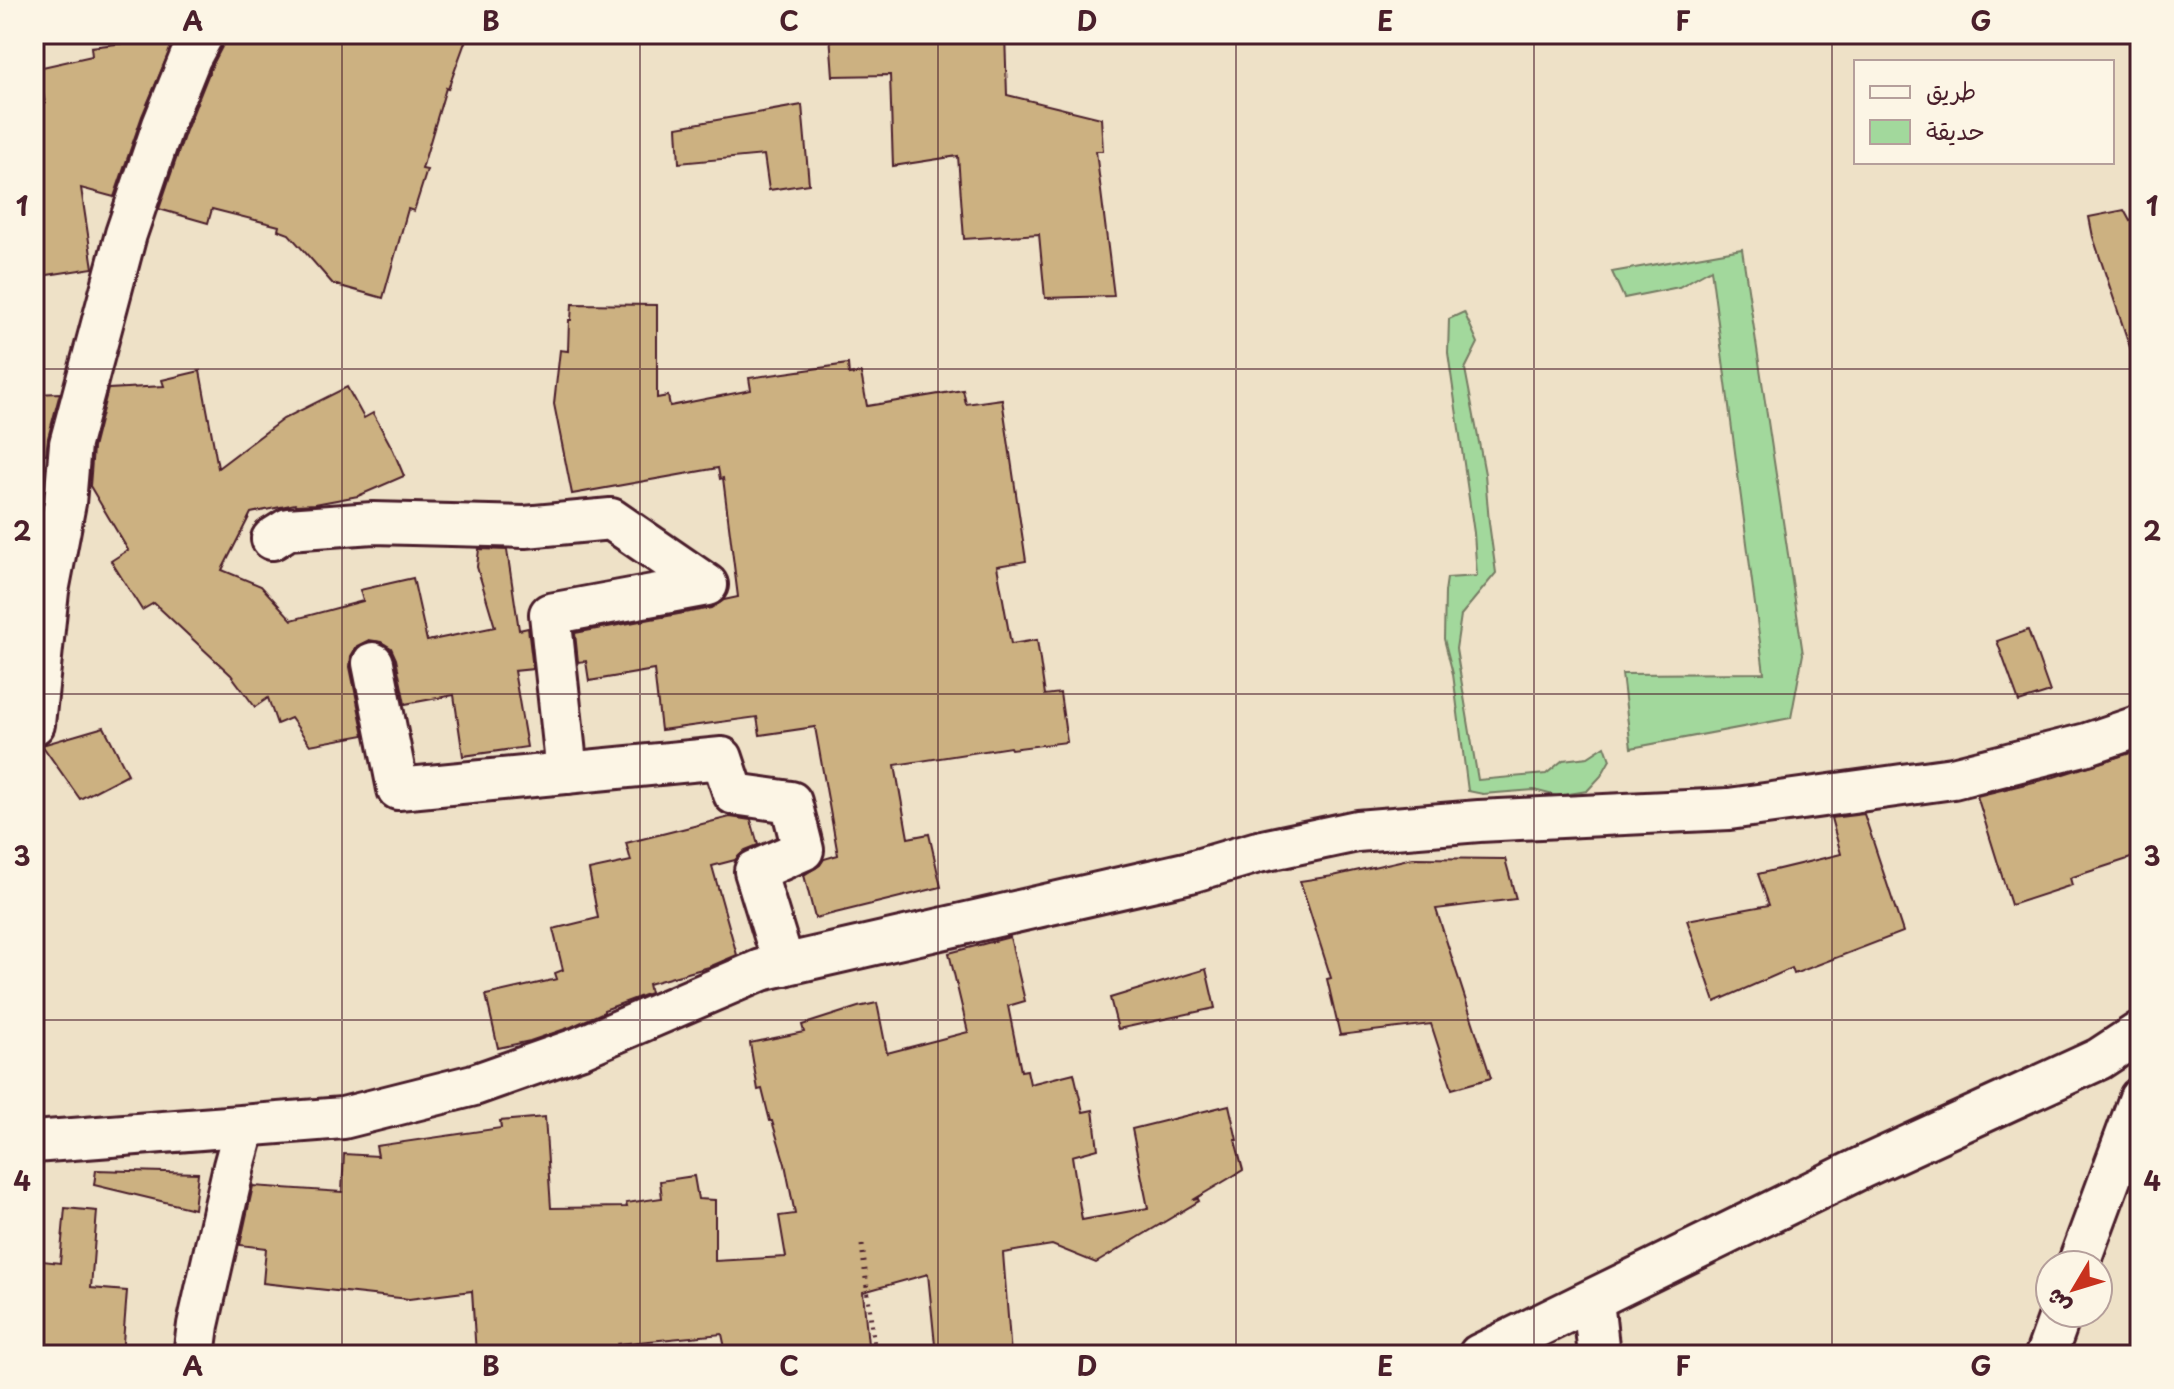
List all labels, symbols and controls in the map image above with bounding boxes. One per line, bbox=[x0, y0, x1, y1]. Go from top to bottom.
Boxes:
text: A bbox=[183, 1, 203, 40]
text: B bbox=[482, 1, 500, 40]
text: C bbox=[779, 1, 799, 40]
text: D bbox=[1077, 1, 1097, 40]
text: E bbox=[1377, 1, 1393, 40]
text: F bbox=[1675, 1, 1691, 40]
text: G bbox=[1970, 1, 1992, 40]
legend bbox=[1854, 60, 2114, 164]
text: طريق bbox=[1926, 72, 1976, 108]
text: حديقة bbox=[1926, 112, 1985, 148]
text: 1 bbox=[16, 186, 28, 225]
text: 1 bbox=[2146, 186, 2158, 225]
text: 2 bbox=[13, 511, 31, 550]
text: 2 bbox=[2143, 511, 2161, 550]
text: 3 bbox=[13, 836, 31, 875]
text: 3 bbox=[2143, 836, 2161, 875]
text: 4 bbox=[13, 1161, 31, 1200]
text: 4 bbox=[2143, 1161, 2161, 1200]
north arrow bbox=[2034, 1249, 2114, 1329]
text: ش bbox=[2037, 1283, 2078, 1322]
text: A bbox=[183, 1346, 203, 1385]
text: B bbox=[482, 1346, 500, 1385]
text: C bbox=[779, 1346, 799, 1385]
text: D bbox=[1077, 1346, 1097, 1385]
text: E bbox=[1377, 1346, 1393, 1385]
text: F bbox=[1675, 1346, 1691, 1385]
text: G bbox=[1970, 1346, 1992, 1385]

